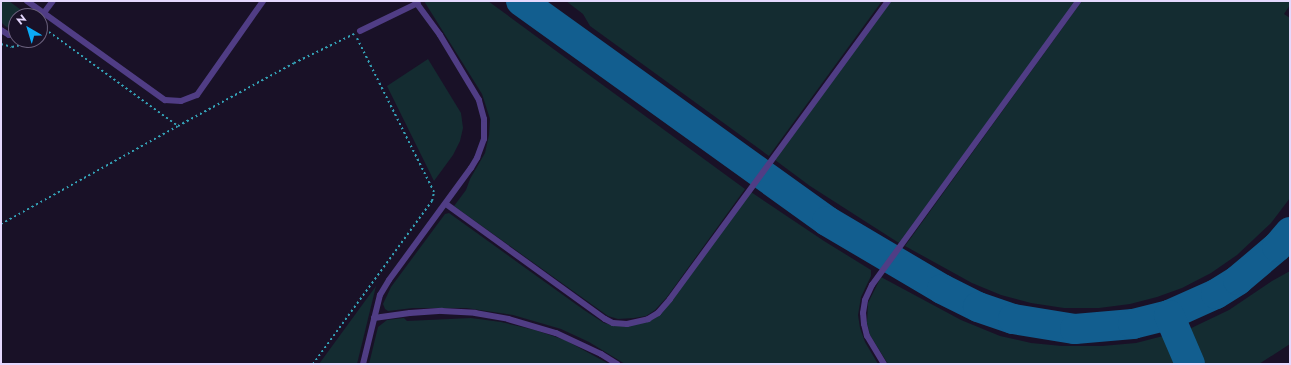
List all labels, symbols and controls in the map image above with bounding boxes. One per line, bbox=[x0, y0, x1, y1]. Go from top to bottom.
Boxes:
north arrow bbox=[8, 8, 48, 48]
text: N bbox=[13, 10, 30, 28]

